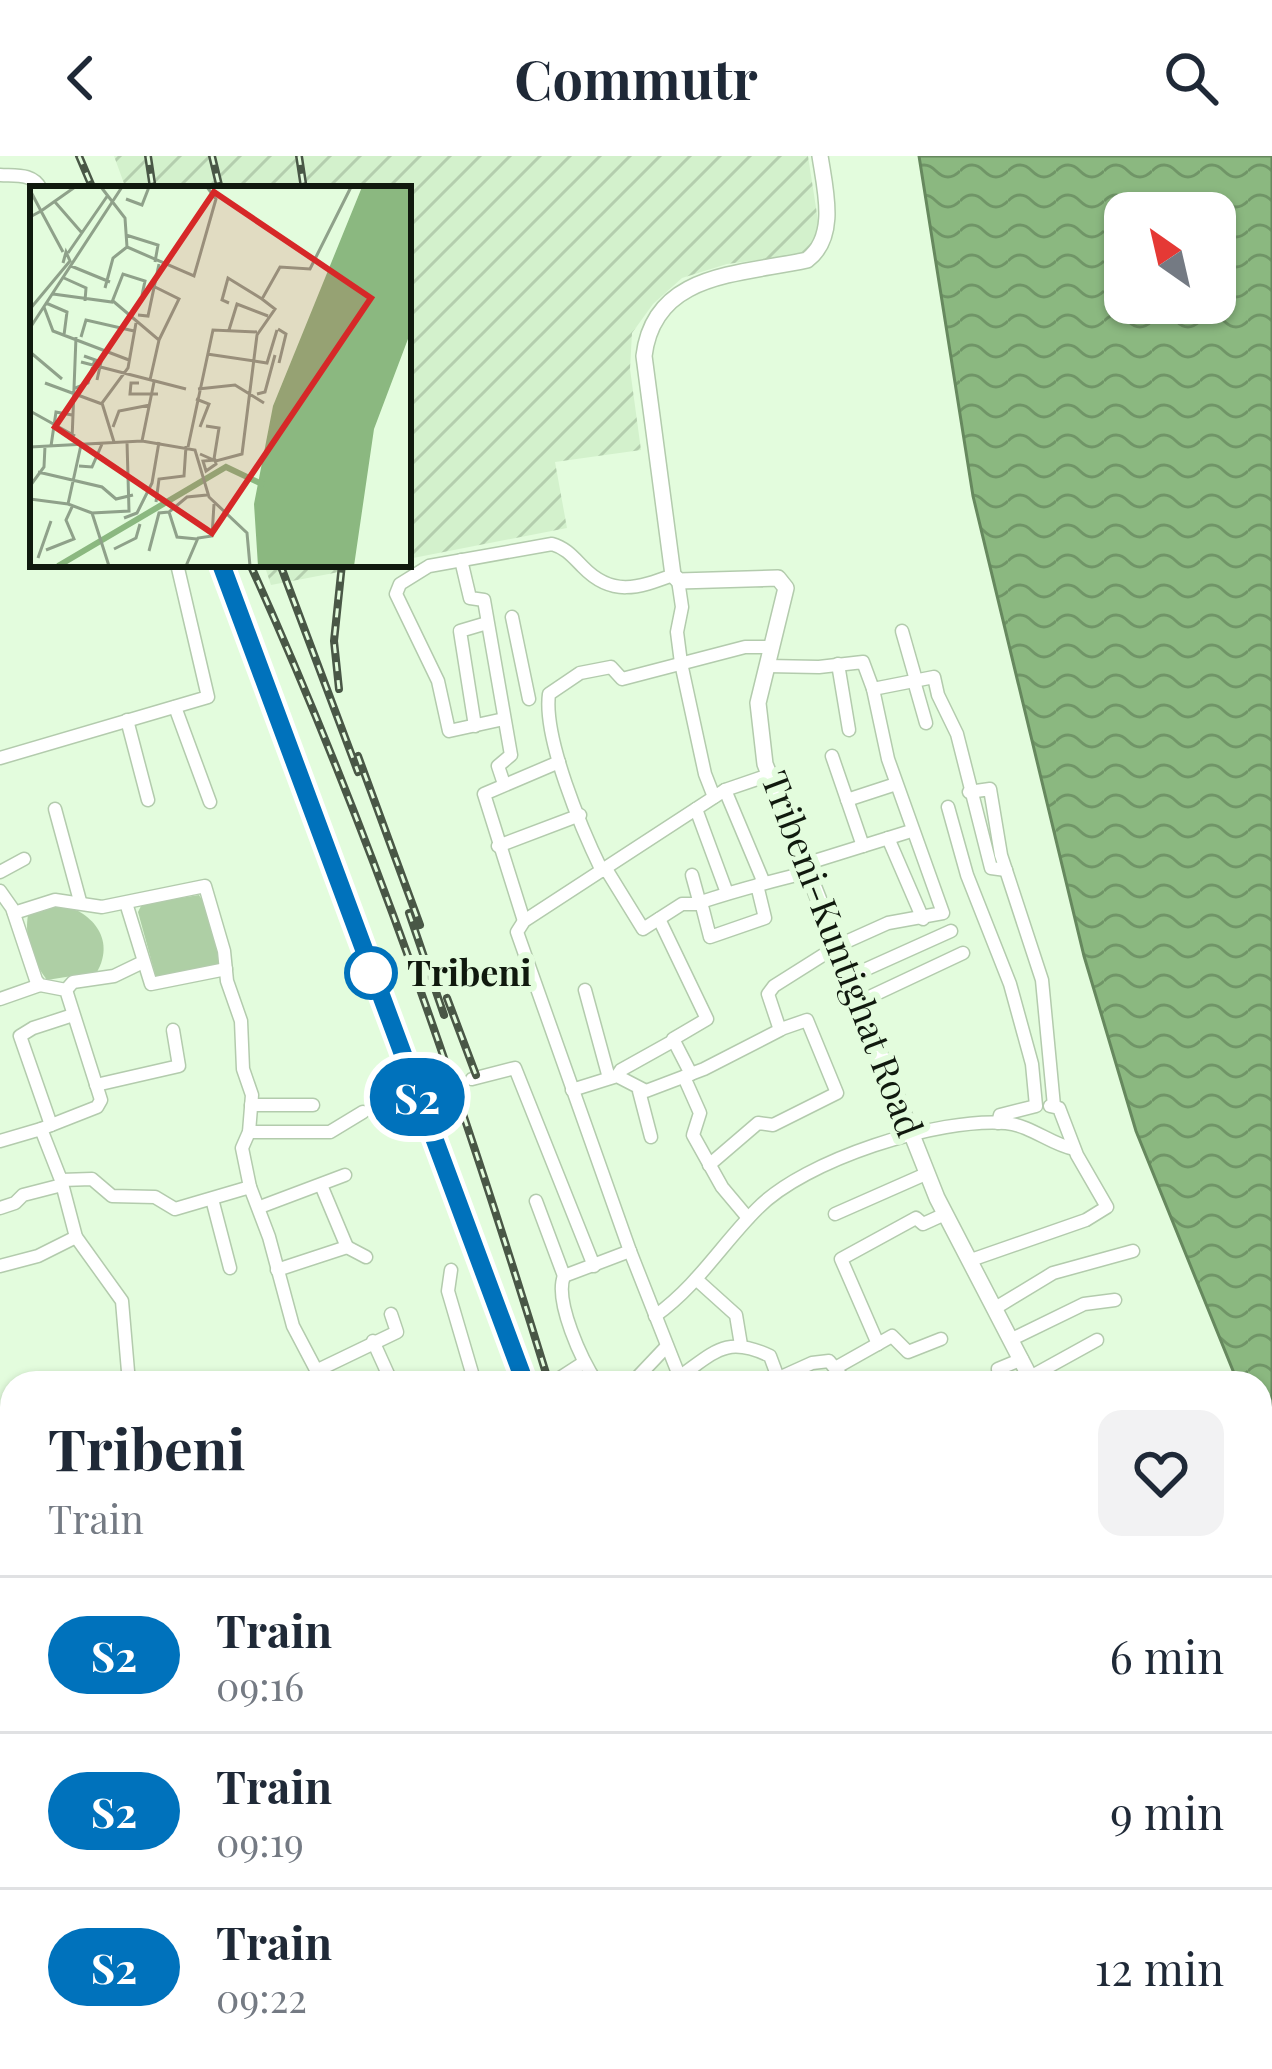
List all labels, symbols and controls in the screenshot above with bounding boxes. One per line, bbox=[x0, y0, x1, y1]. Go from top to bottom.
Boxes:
text: Commutr bbox=[514, 42, 758, 114]
icon: back bbox=[48, 45, 114, 111]
icon: search bbox=[1158, 45, 1224, 111]
inset map bbox=[30, 186, 411, 567]
north arrow bbox=[1104, 192, 1236, 324]
map controls bbox=[1104, 192, 1236, 324]
street label: Tribeni-Kuntighat Road bbox=[752, 764, 936, 1143]
place label: Tribeni bbox=[407, 947, 532, 995]
marker: Tribeni bbox=[346, 948, 396, 998]
line badge: S2 bbox=[363, 1058, 471, 1136]
text: S2 bbox=[394, 1069, 440, 1125]
text: Tribeni bbox=[48, 1409, 245, 1485]
button: heart bbox=[1098, 1410, 1224, 1536]
text: Train bbox=[48, 1492, 144, 1544]
text: Train bbox=[216, 1599, 332, 1659]
text: 6 min bbox=[1110, 1625, 1224, 1685]
text: S2 bbox=[91, 1627, 137, 1683]
text: 09:16 bbox=[216, 1659, 304, 1711]
text: Train bbox=[216, 1755, 332, 1815]
text: 9 min bbox=[1110, 1781, 1224, 1841]
text: S2 bbox=[91, 1783, 137, 1839]
text: 09:19 bbox=[216, 1815, 304, 1867]
text: Train bbox=[216, 1911, 332, 1971]
text: 12 min bbox=[1095, 1937, 1224, 1997]
text: S2 bbox=[91, 1939, 137, 1995]
text: 09:22 bbox=[216, 1971, 307, 2023]

